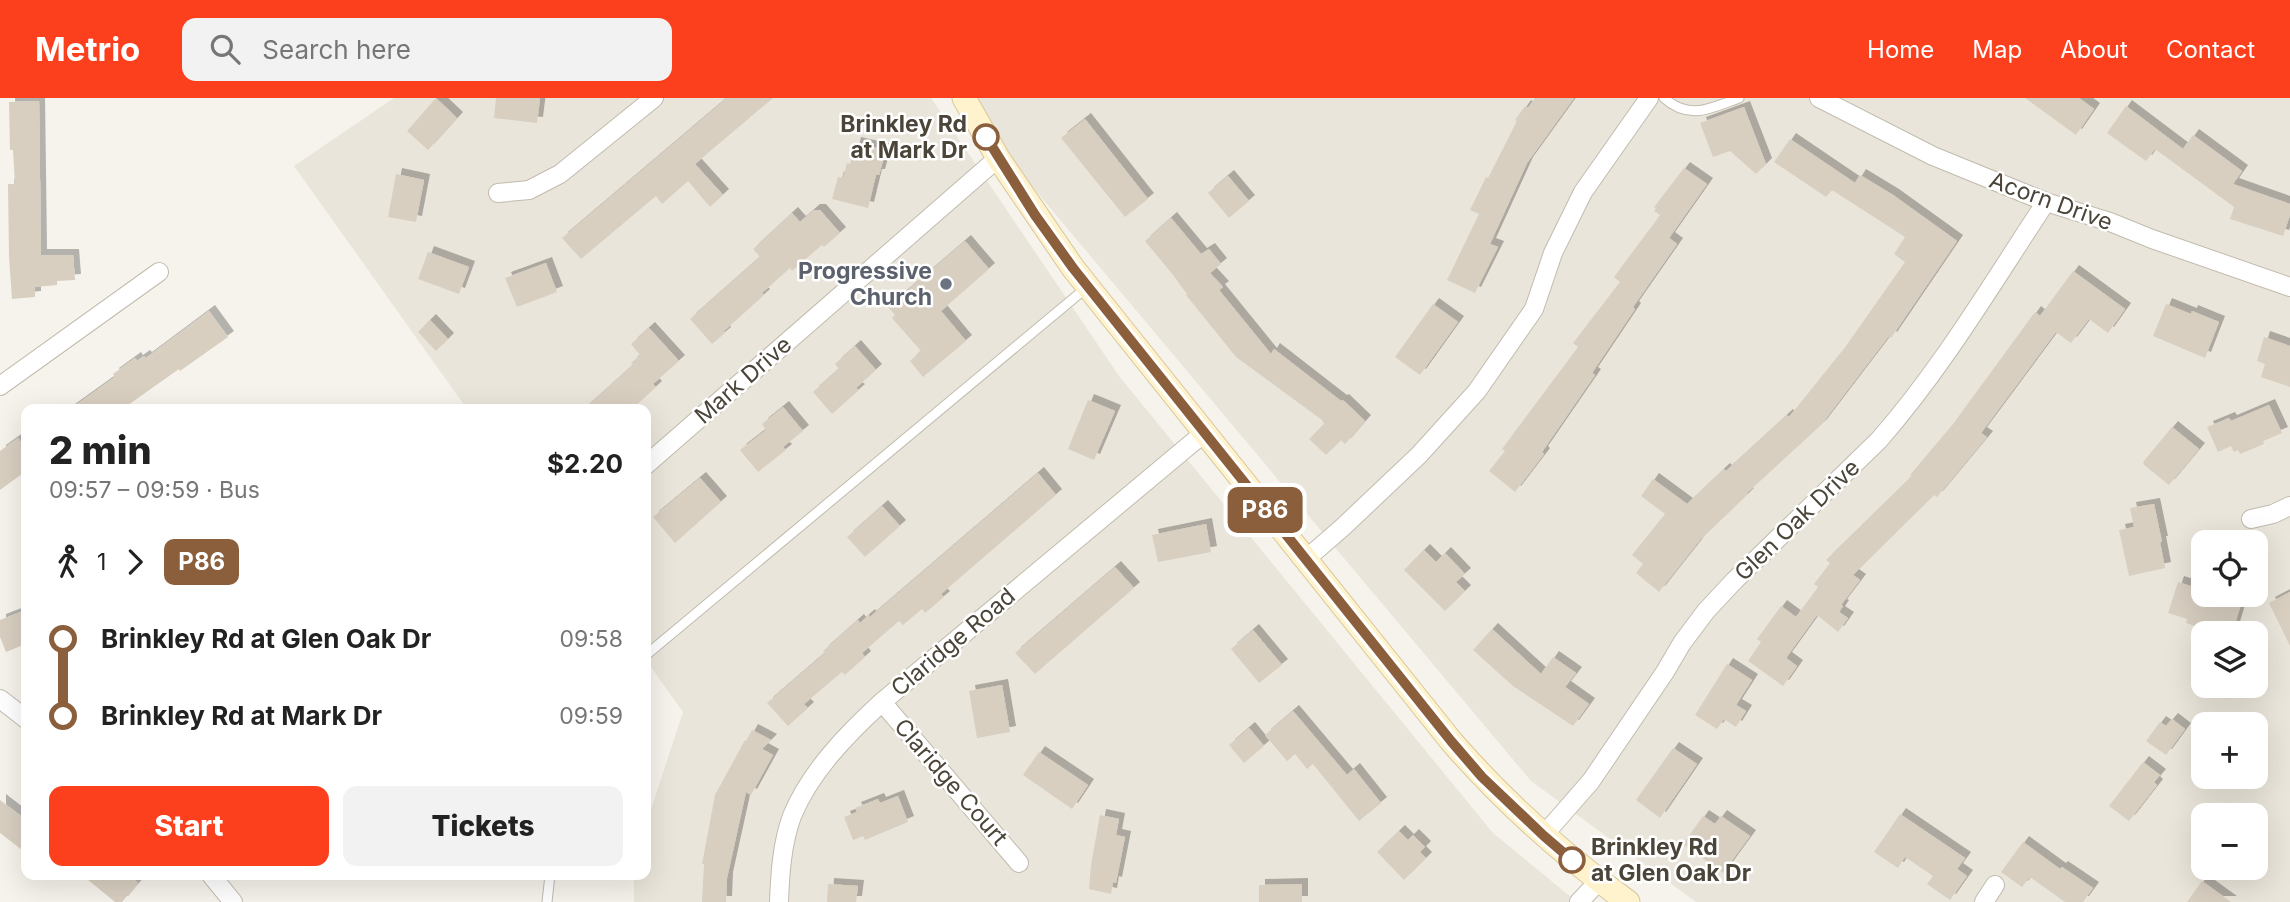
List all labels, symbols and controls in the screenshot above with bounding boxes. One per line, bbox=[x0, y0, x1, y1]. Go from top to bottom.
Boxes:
search box bbox=[182, 18, 672, 81]
text: Metrio bbox=[35, 29, 140, 69]
icon: search bbox=[206, 30, 244, 68]
text: Search here bbox=[262, 34, 411, 65]
text: Home bbox=[1867, 35, 1934, 64]
text: Map bbox=[1972, 35, 2022, 64]
text: About bbox=[2060, 35, 2128, 64]
text: Contact bbox=[2166, 35, 2255, 64]
place label: Brinkley Rd at Mark Dr bbox=[840, 110, 967, 164]
marker: Brinkley Rd at Mark Dr bbox=[973, 124, 999, 150]
street label: Acorn Drive bbox=[1986, 166, 2116, 236]
place label: Progressive Church bbox=[798, 257, 932, 311]
marker: Progressive Church bbox=[938, 276, 954, 292]
street label: Mark Drive bbox=[689, 330, 797, 430]
text: 2 min bbox=[49, 427, 152, 473]
text: $2.20 bbox=[547, 448, 623, 479]
street label: Glen Oak Drive bbox=[1729, 453, 1865, 587]
text: 09:57 – 09:59 · Bus bbox=[49, 476, 260, 504]
line badge: P86 bbox=[1225, 487, 1305, 533]
text: P86 bbox=[1242, 495, 1288, 524]
map controls bbox=[2191, 530, 2268, 880]
button: locate bbox=[2191, 530, 2268, 607]
icon: walk bbox=[49, 543, 87, 581]
icon: forward bbox=[116, 543, 154, 581]
text: P86 bbox=[178, 547, 225, 576]
text: 1 bbox=[97, 548, 106, 576]
street label: Claridge Road bbox=[885, 582, 1021, 702]
button: layers bbox=[2191, 621, 2268, 698]
text: Brinkley Rd at Glen Oak Dr bbox=[101, 623, 431, 654]
text: 09:58 bbox=[559, 625, 623, 653]
text: Brinkley Rd at Mark Dr bbox=[101, 700, 382, 731]
text: 09:59 bbox=[559, 702, 623, 730]
button: + bbox=[2191, 712, 2268, 789]
street label: Claridge Court bbox=[888, 713, 1014, 851]
button: Start bbox=[49, 786, 329, 866]
button: Tickets bbox=[343, 786, 623, 866]
button: − bbox=[2191, 803, 2268, 880]
place label: Brinkley Rd at Glen Oak Dr bbox=[1591, 833, 1751, 887]
marker: Brinkley Rd at Glen Oak Dr bbox=[1559, 847, 1585, 873]

